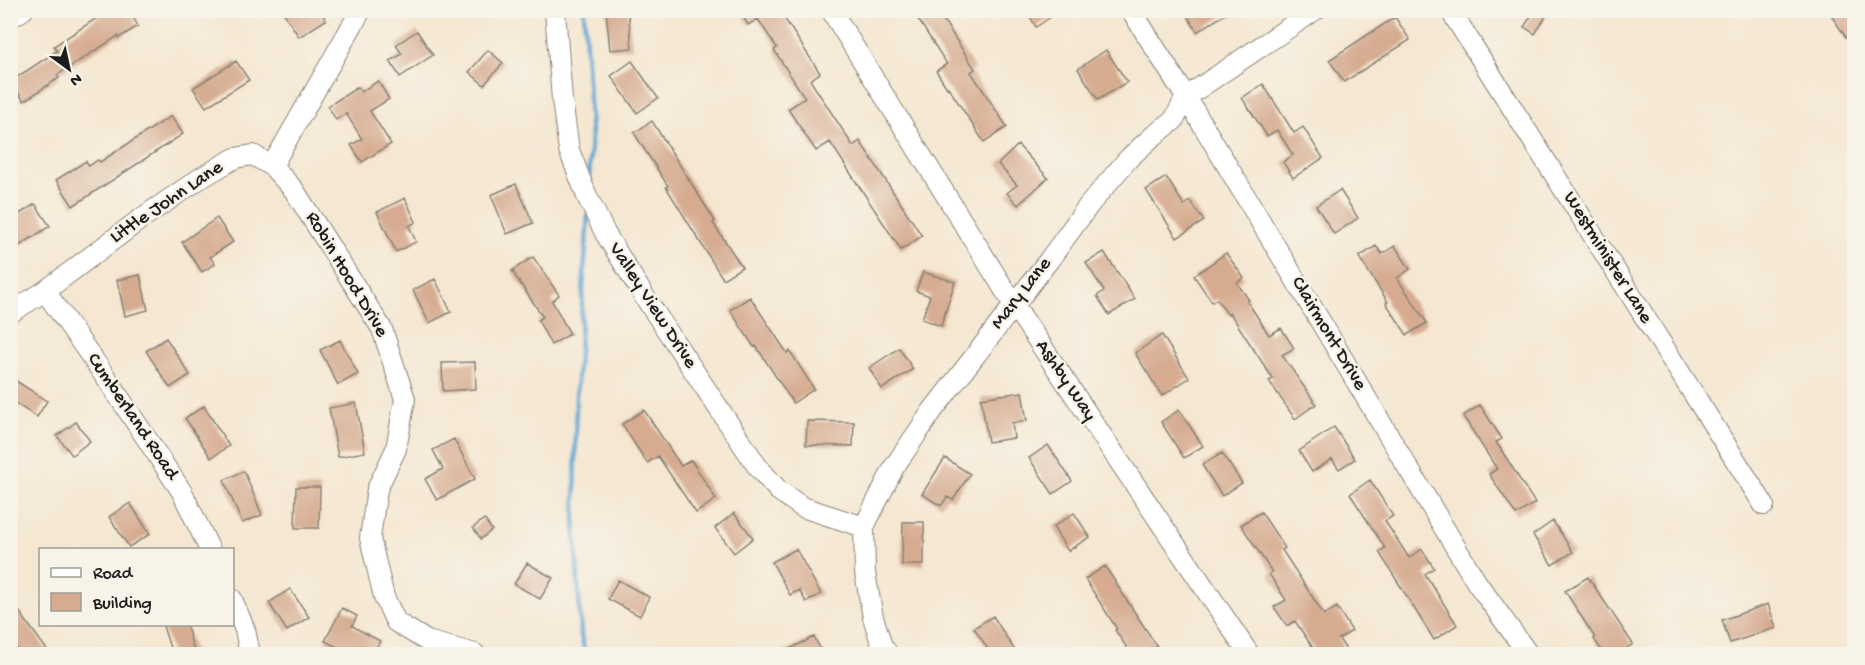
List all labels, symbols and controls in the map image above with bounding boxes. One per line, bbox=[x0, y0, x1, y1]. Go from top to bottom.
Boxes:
north arrow bbox=[39, 39, 99, 99]
text: N bbox=[65, 68, 85, 90]
street label: Little John Lane bbox=[106, 156, 229, 249]
street label: Westminister Lane bbox=[1557, 188, 1657, 329]
street label: Robin Hood Drive bbox=[300, 208, 393, 342]
street label: Valley View Drive bbox=[602, 238, 702, 374]
street label: Mary Lane bbox=[987, 253, 1058, 335]
street label: Clairmont Drive bbox=[1285, 273, 1371, 396]
street label: Ashby Way bbox=[1029, 336, 1101, 426]
street label: Cumberland Road bbox=[81, 349, 184, 486]
legend bbox=[39, 548, 234, 626]
text: Road bbox=[93, 564, 134, 585]
text: Building bbox=[92, 594, 152, 615]

